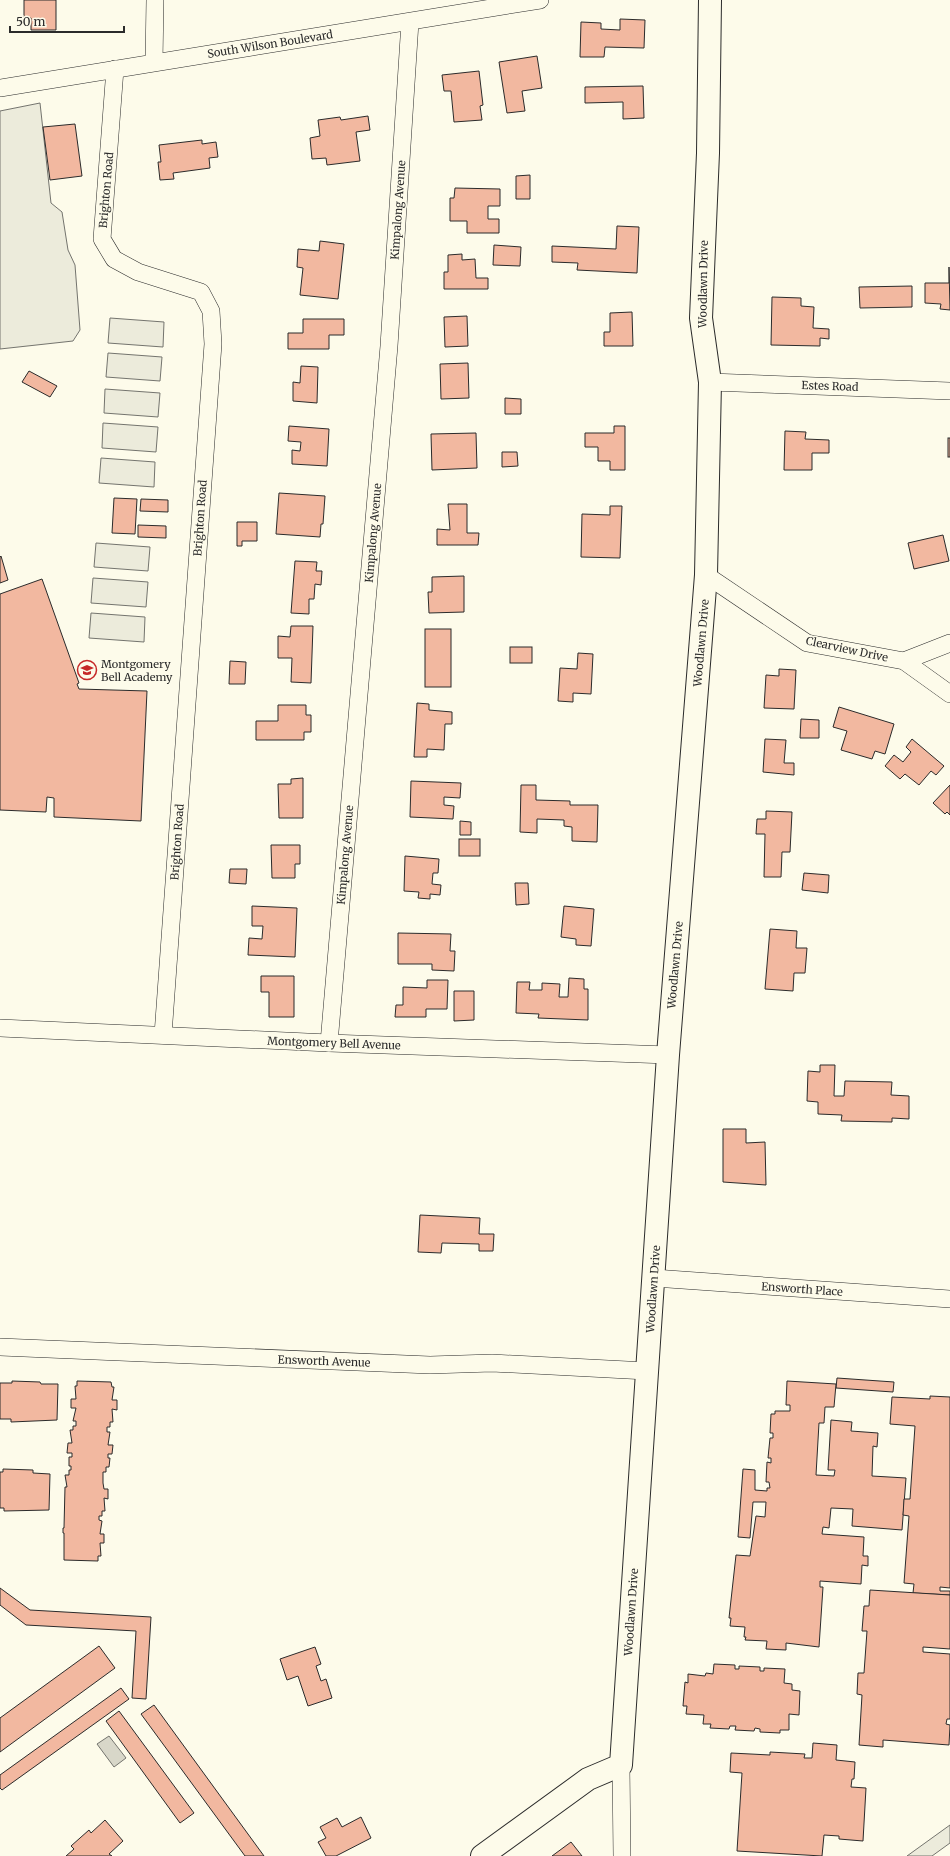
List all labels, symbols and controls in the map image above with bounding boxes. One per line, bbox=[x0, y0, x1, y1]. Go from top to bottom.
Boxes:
scale bar bbox=[10, 8, 124, 34]
text: 50 m bbox=[16, 14, 45, 29]
street label: South Wilson Boulevard bbox=[206, 27, 334, 61]
street label: Brighton Road bbox=[96, 151, 116, 229]
street label: Kimpalong Avenue bbox=[388, 159, 408, 260]
street label: Woodlawn Drive bbox=[695, 240, 711, 329]
street label: Estes Road bbox=[801, 378, 859, 394]
street label: Brighton Road bbox=[190, 479, 210, 557]
street label: Kimpalong Avenue bbox=[362, 482, 384, 583]
street label: Woodlawn Drive bbox=[690, 598, 712, 688]
street label: Clearview Drive bbox=[805, 633, 890, 665]
place label: Montgomery Bell Academy bbox=[101, 657, 173, 684]
school or university icon: Montgomery Bell Academy bbox=[76, 659, 98, 681]
street label: Brighton Road bbox=[167, 803, 187, 881]
street label: Kimpalong Avenue bbox=[334, 804, 356, 905]
street label: Woodlawn Drive bbox=[664, 920, 686, 1010]
street label: Montgomery Bell Avenue bbox=[267, 1034, 401, 1052]
street label: Woodlawn Drive bbox=[643, 1244, 663, 1334]
street label: Ensworth Place bbox=[761, 1279, 844, 1299]
street label: Ensworth Avenue bbox=[277, 1352, 371, 1370]
street label: Woodlawn Drive bbox=[621, 1567, 641, 1657]

